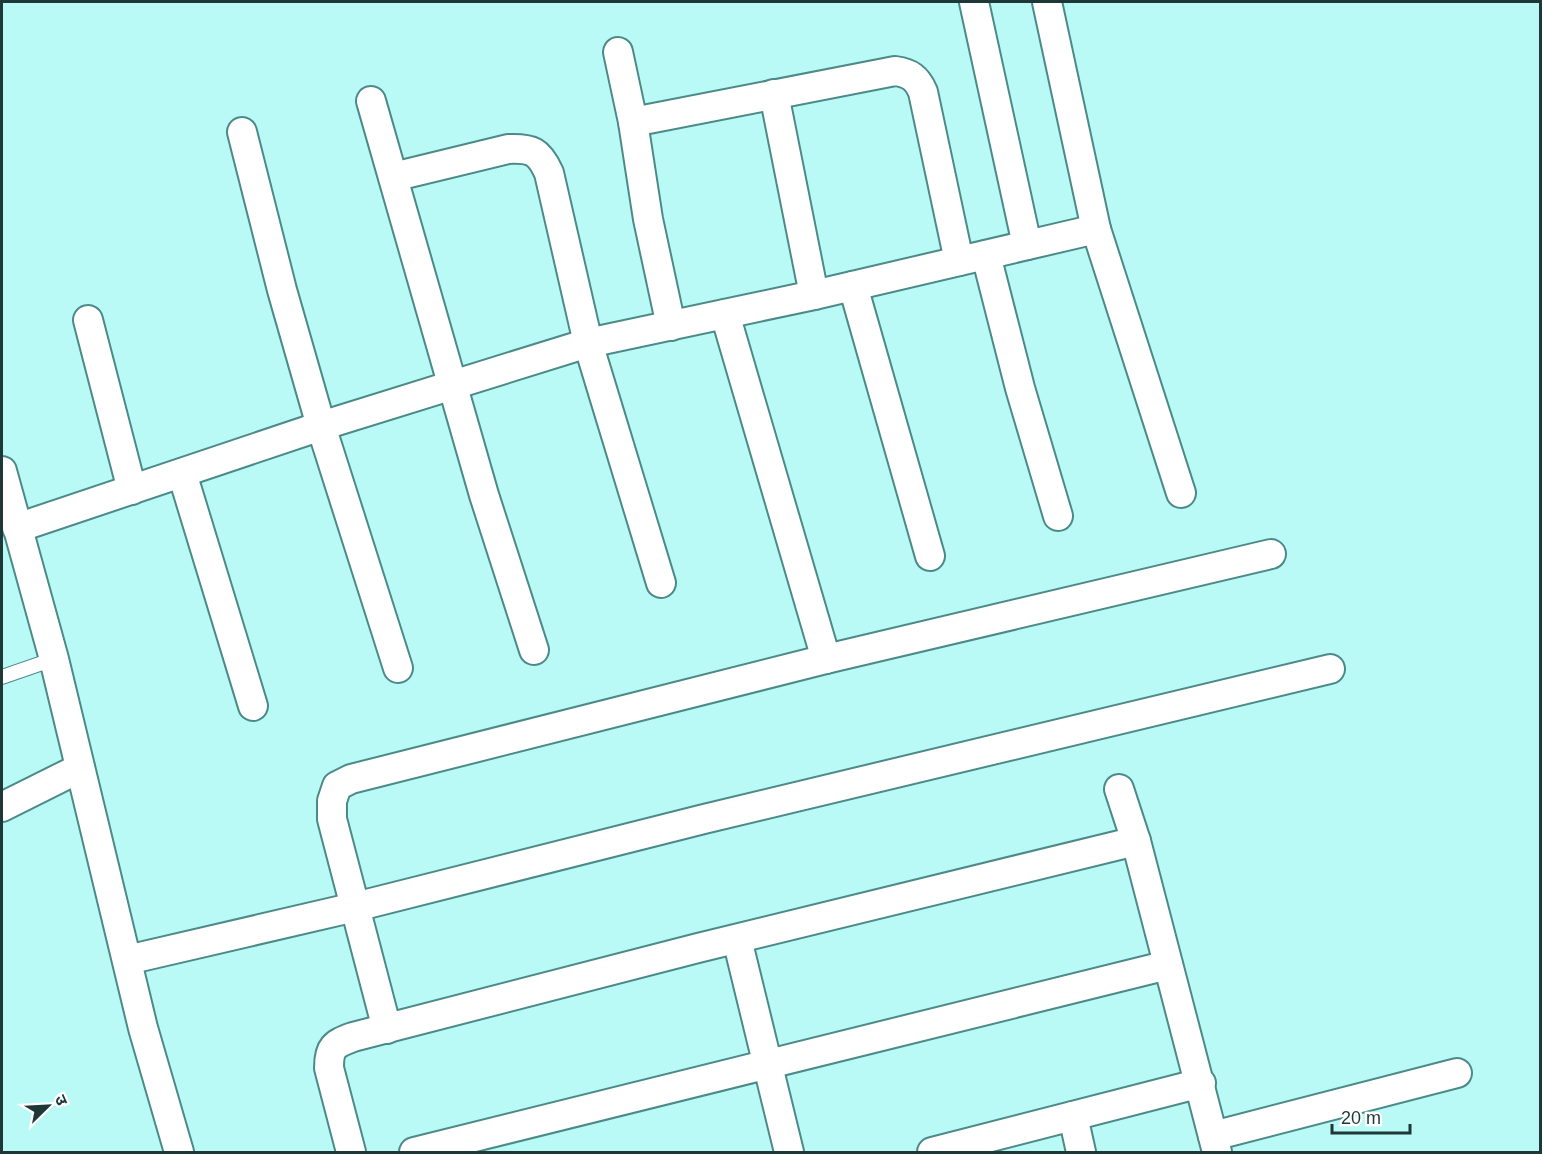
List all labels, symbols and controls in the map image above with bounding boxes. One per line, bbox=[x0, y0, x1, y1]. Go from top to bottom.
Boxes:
north arrow bbox=[18, 1076, 78, 1136]
text: उ bbox=[52, 1092, 71, 1108]
scale bar bbox=[1332, 1097, 1410, 1135]
text: 20 m bbox=[1341, 1108, 1381, 1128]

